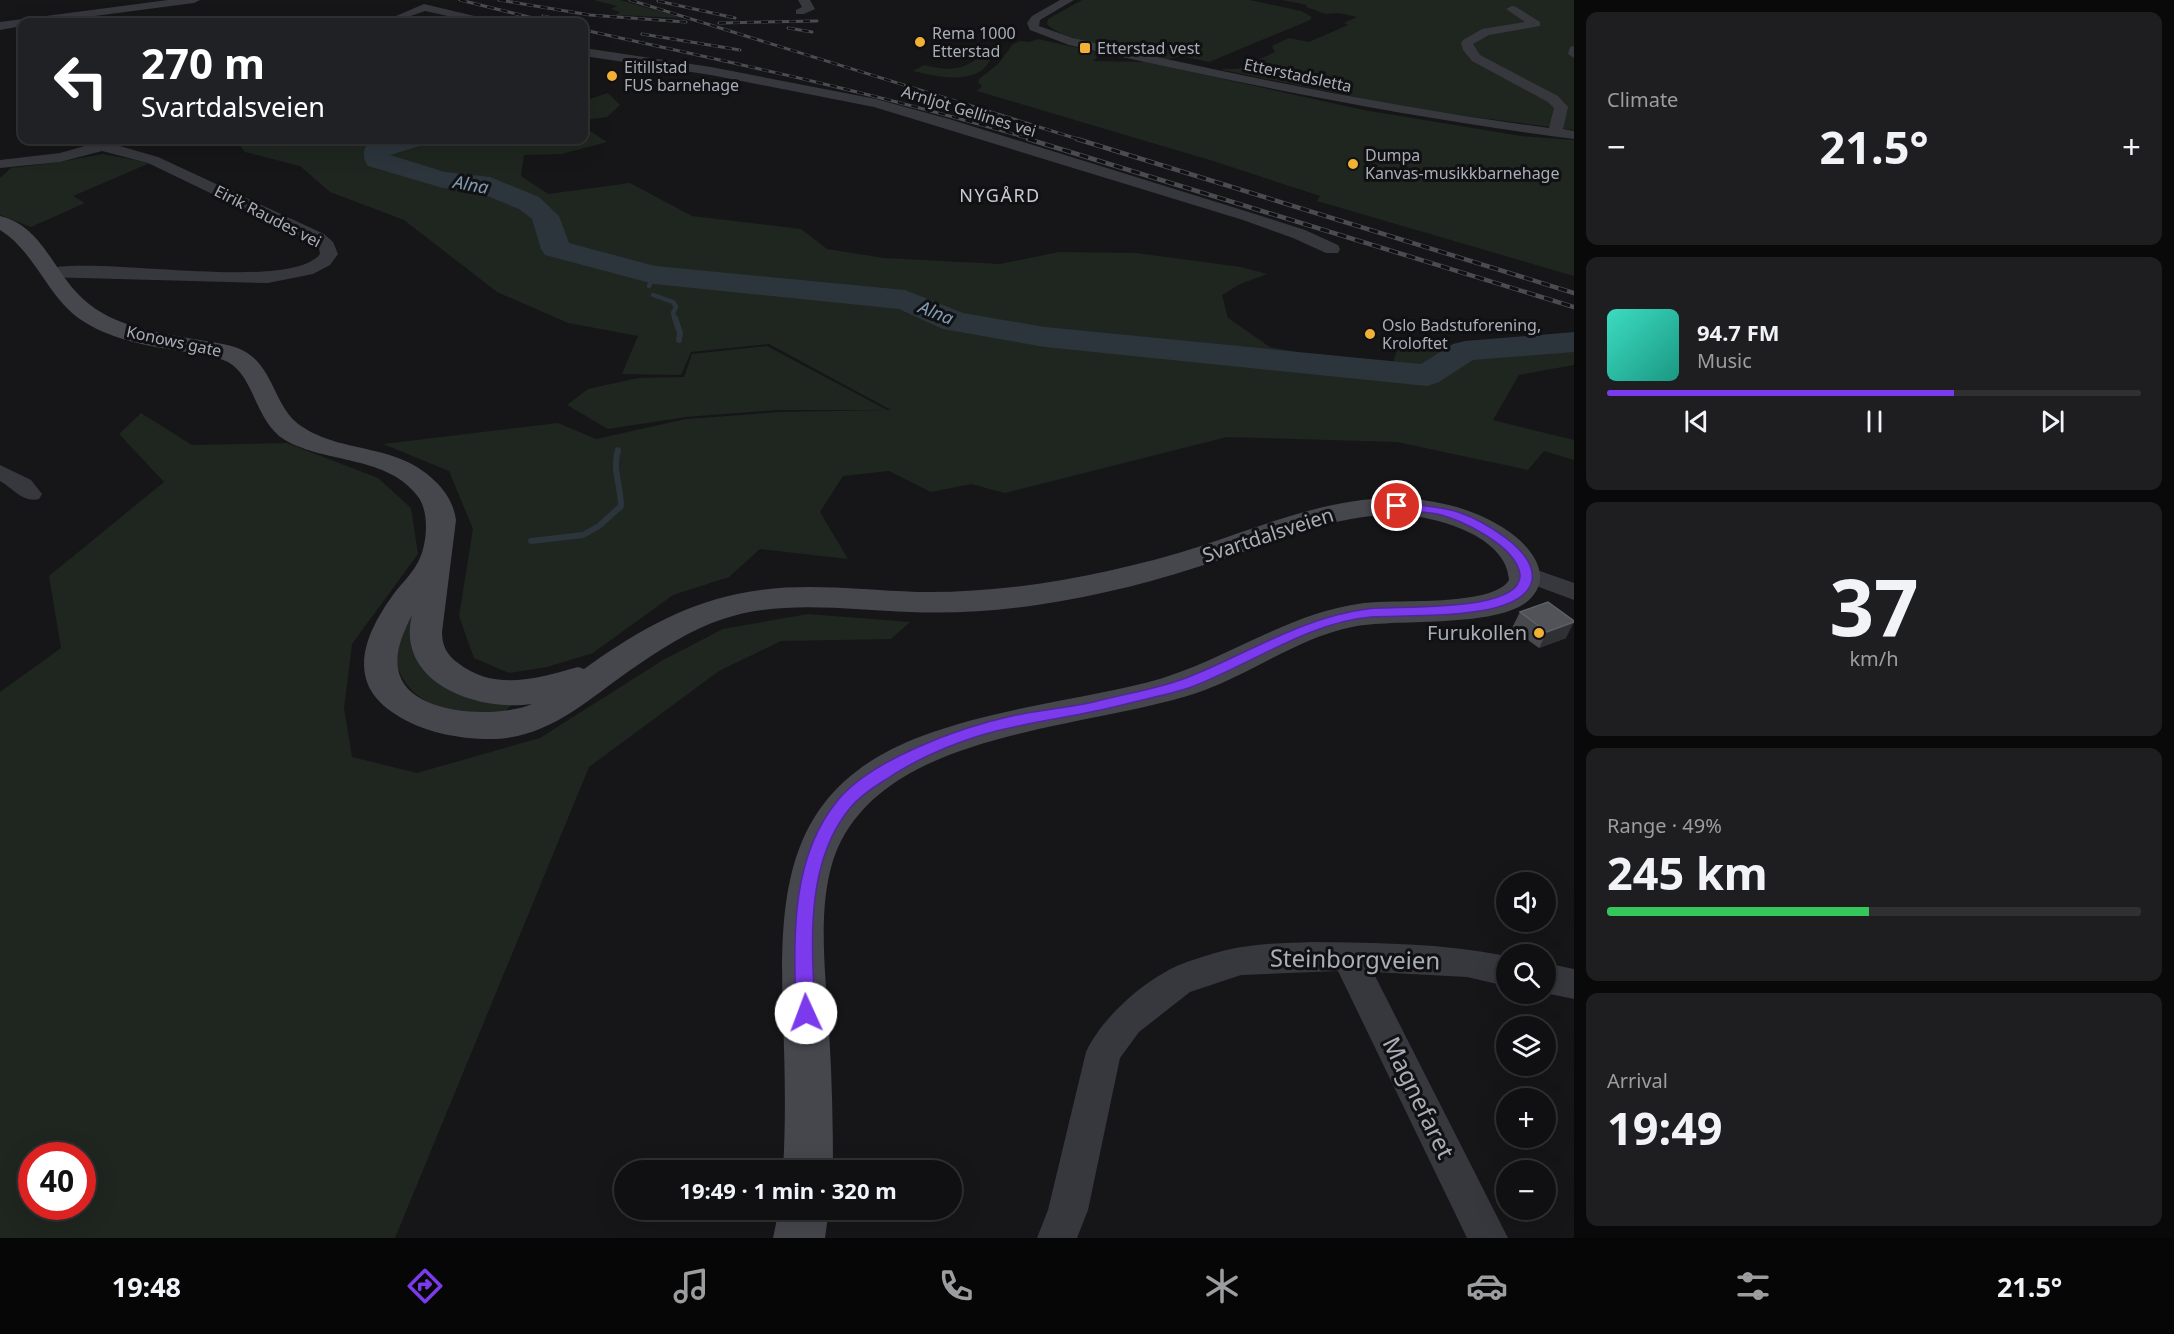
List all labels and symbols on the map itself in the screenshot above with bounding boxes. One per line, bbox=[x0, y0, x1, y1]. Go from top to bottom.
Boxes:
place label: Rema 1000 Etterstad bbox=[932, 22, 1016, 62]
marker: Rema 1000 Etterstad bbox=[913, 35, 927, 49]
place label: Etterstad vest bbox=[1097, 37, 1200, 59]
marker: Etterstad vest bbox=[1078, 41, 1092, 55]
street label: Etterstadsletta bbox=[1242, 53, 1354, 97]
place label: Eitillstad FUS barnehage bbox=[624, 56, 739, 96]
marker: Eitillstad FUS barnehage bbox=[605, 69, 619, 83]
street label: Arnljot Gellines vei bbox=[899, 80, 1039, 142]
place label: Dumpa Kanvas-musikkbarnehage bbox=[1365, 144, 1559, 184]
marker: Dumpa Kanvas-musikkbarnehage bbox=[1346, 157, 1360, 171]
water label: Alna bbox=[450, 169, 491, 199]
street label: Eirik Raudes vei bbox=[211, 180, 325, 252]
district label: NYGÅRD bbox=[959, 183, 1041, 207]
water label: Alna bbox=[914, 294, 957, 330]
place label: Oslo Badstuforening, Kroloftet bbox=[1382, 314, 1541, 354]
street label: Konows gate bbox=[124, 320, 224, 362]
marker: Oslo Badstuforening, Kroloftet bbox=[1363, 327, 1377, 341]
pin bbox=[1371, 480, 1422, 531]
street label: Svartdalsveien bbox=[1199, 501, 1337, 568]
place label: Furukollen bbox=[1427, 619, 1527, 646]
marker: Furukollen bbox=[1532, 626, 1546, 640]
street label: Steinborgveien bbox=[1270, 941, 1441, 976]
position arrow bbox=[774, 981, 838, 1045]
street label: Magnefaret bbox=[1376, 1031, 1463, 1164]
speed limit sign: 40 bbox=[18, 1142, 96, 1220]

